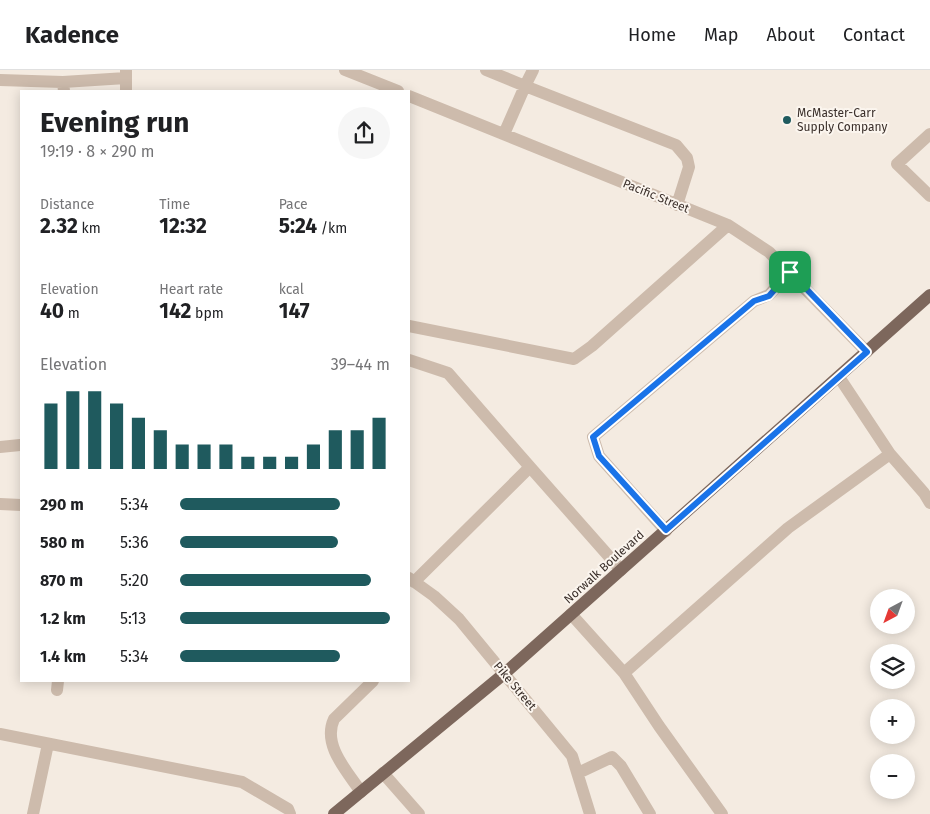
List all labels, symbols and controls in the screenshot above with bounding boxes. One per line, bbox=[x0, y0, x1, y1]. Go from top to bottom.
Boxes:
text: Kadence bbox=[25, 21, 119, 49]
text: Home bbox=[628, 24, 676, 46]
text: Map bbox=[704, 24, 738, 46]
text: About bbox=[766, 24, 815, 46]
text: Contact bbox=[843, 24, 905, 46]
text: Evening run bbox=[40, 106, 189, 139]
place label: McMaster-Carr Supply Company bbox=[797, 106, 888, 134]
button: share bbox=[338, 107, 390, 159]
marker: McMaster-Carr Supply Company bbox=[781, 114, 793, 126]
text: 19:19 · 8 × 290 m bbox=[40, 142, 155, 161]
street label: Pacific Street bbox=[621, 176, 692, 216]
text: Distance bbox=[40, 196, 94, 213]
text: Time bbox=[159, 196, 190, 213]
text: Pace bbox=[279, 196, 308, 213]
text: 2.32 bbox=[40, 213, 78, 239]
text: 12:32 bbox=[159, 213, 207, 239]
text: 5:24 bbox=[279, 213, 317, 239]
text: km bbox=[78, 220, 101, 237]
text: /km bbox=[317, 220, 347, 237]
pin bbox=[769, 251, 811, 293]
icon: arrive bbox=[776, 258, 804, 286]
text: Elevation bbox=[40, 281, 99, 298]
text: Heart rate bbox=[159, 281, 223, 298]
text: kcal bbox=[279, 281, 304, 298]
text: 40 bbox=[40, 298, 64, 324]
text: 142 bbox=[159, 298, 191, 324]
text: 147 bbox=[279, 298, 310, 324]
text: m bbox=[64, 305, 80, 322]
text: bpm bbox=[191, 305, 224, 322]
text: Elevation bbox=[40, 355, 107, 374]
text: 39–44 m bbox=[331, 355, 390, 374]
text: 290 m bbox=[40, 495, 84, 514]
text: 5:34 bbox=[120, 495, 148, 514]
street label: Norwalk Boulevard bbox=[561, 528, 647, 606]
text: 580 m bbox=[40, 533, 85, 552]
text: 5:36 bbox=[120, 533, 149, 552]
text: 870 m bbox=[40, 571, 83, 590]
text: 5:20 bbox=[120, 571, 149, 590]
north arrow bbox=[870, 589, 915, 634]
map controls bbox=[870, 589, 915, 799]
text: 1.2 km bbox=[40, 609, 86, 628]
text: 5:13 bbox=[120, 609, 146, 628]
button: layers bbox=[870, 644, 915, 689]
text: 1.4 km bbox=[40, 647, 86, 666]
text: 5:34 bbox=[120, 647, 148, 666]
street label: Pike Street bbox=[491, 659, 540, 713]
button: + bbox=[870, 699, 915, 744]
button: − bbox=[870, 754, 915, 799]

